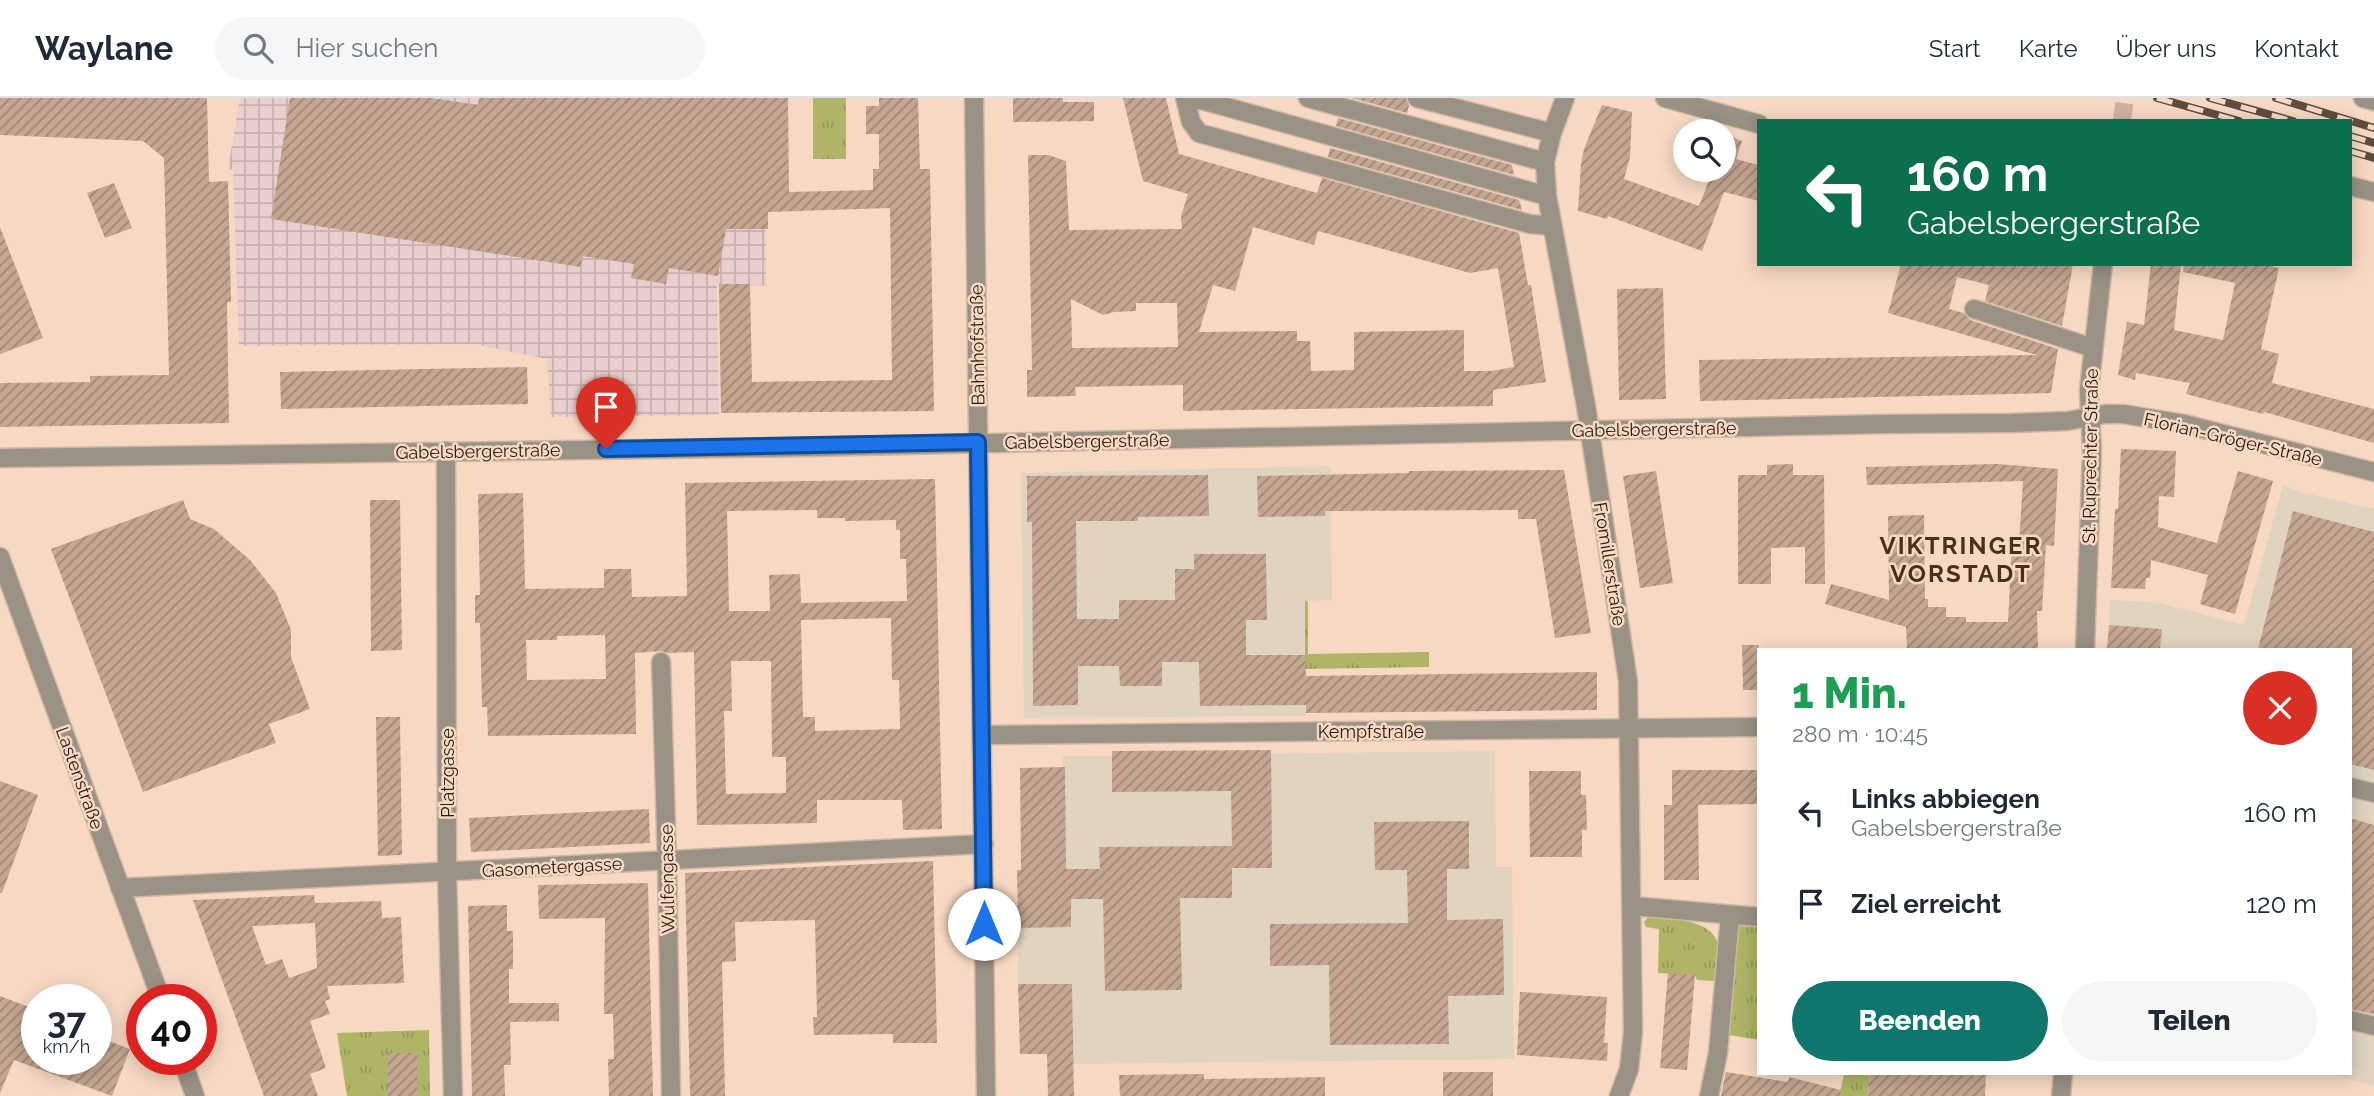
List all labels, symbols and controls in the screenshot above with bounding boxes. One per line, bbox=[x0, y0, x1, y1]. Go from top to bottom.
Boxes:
search box bbox=[215, 17, 705, 80]
text: Waylane bbox=[35, 29, 173, 68]
icon: search bbox=[239, 29, 277, 67]
text: Hier suchen bbox=[295, 33, 439, 63]
text: Start bbox=[1929, 34, 1981, 63]
text: Karte bbox=[2019, 34, 2078, 63]
text: Über uns bbox=[2116, 34, 2216, 63]
text: Kontakt bbox=[2254, 34, 2339, 63]
map controls bbox=[1673, 119, 1736, 182]
button: search bbox=[1673, 119, 1736, 182]
text: 160 m bbox=[1907, 145, 2048, 202]
icon: left bbox=[1792, 147, 1883, 238]
text: Gabelsbergerstraße bbox=[1907, 204, 2200, 241]
street label: Bahnhofstraße bbox=[965, 284, 989, 406]
street label: St. Ruprechter Straße bbox=[2078, 368, 2102, 544]
pin bbox=[576, 377, 636, 449]
icon: arrive bbox=[587, 388, 625, 426]
street label: Florian-Gröger-Straße bbox=[2142, 408, 2325, 470]
street label: Gabelsbergerstraße bbox=[1571, 417, 1737, 441]
street label: Gabelsbergerstraße bbox=[1004, 429, 1170, 453]
street label: Gabelsbergerstraße bbox=[395, 439, 561, 463]
street label: Fromillerstraße bbox=[1590, 501, 1630, 628]
district label: VIKTRINGER VORSTADT bbox=[1880, 531, 2042, 588]
text: 1 Min. bbox=[1792, 669, 1907, 718]
button: close bbox=[2243, 671, 2317, 745]
text: 280 m · 10:45 bbox=[1792, 720, 1928, 747]
street label: Kempfstraße bbox=[1318, 721, 1425, 742]
street label: Lastenstraße bbox=[52, 724, 108, 832]
street label: Platzgasse bbox=[437, 728, 458, 818]
text: Links abbiegen bbox=[1851, 784, 2040, 814]
icon: left bbox=[1792, 794, 1830, 832]
text: 160 m bbox=[2244, 798, 2317, 828]
text: Gabelsbergerstraße bbox=[1851, 814, 2062, 841]
street label: Wulfengasse bbox=[656, 824, 678, 934]
street label: Gasometergasse bbox=[481, 853, 623, 881]
icon: arrive bbox=[1792, 885, 1830, 923]
position arrow bbox=[947, 887, 1021, 961]
text: Ziel erreicht bbox=[1851, 889, 2001, 919]
text: 120 m bbox=[2246, 889, 2317, 919]
button: Beenden bbox=[1792, 981, 2048, 1061]
button: Teilen bbox=[2062, 981, 2317, 1061]
speed limit sign: 40 bbox=[126, 984, 217, 1075]
text: 37 bbox=[47, 1000, 86, 1041]
text: km/h bbox=[43, 1036, 90, 1057]

